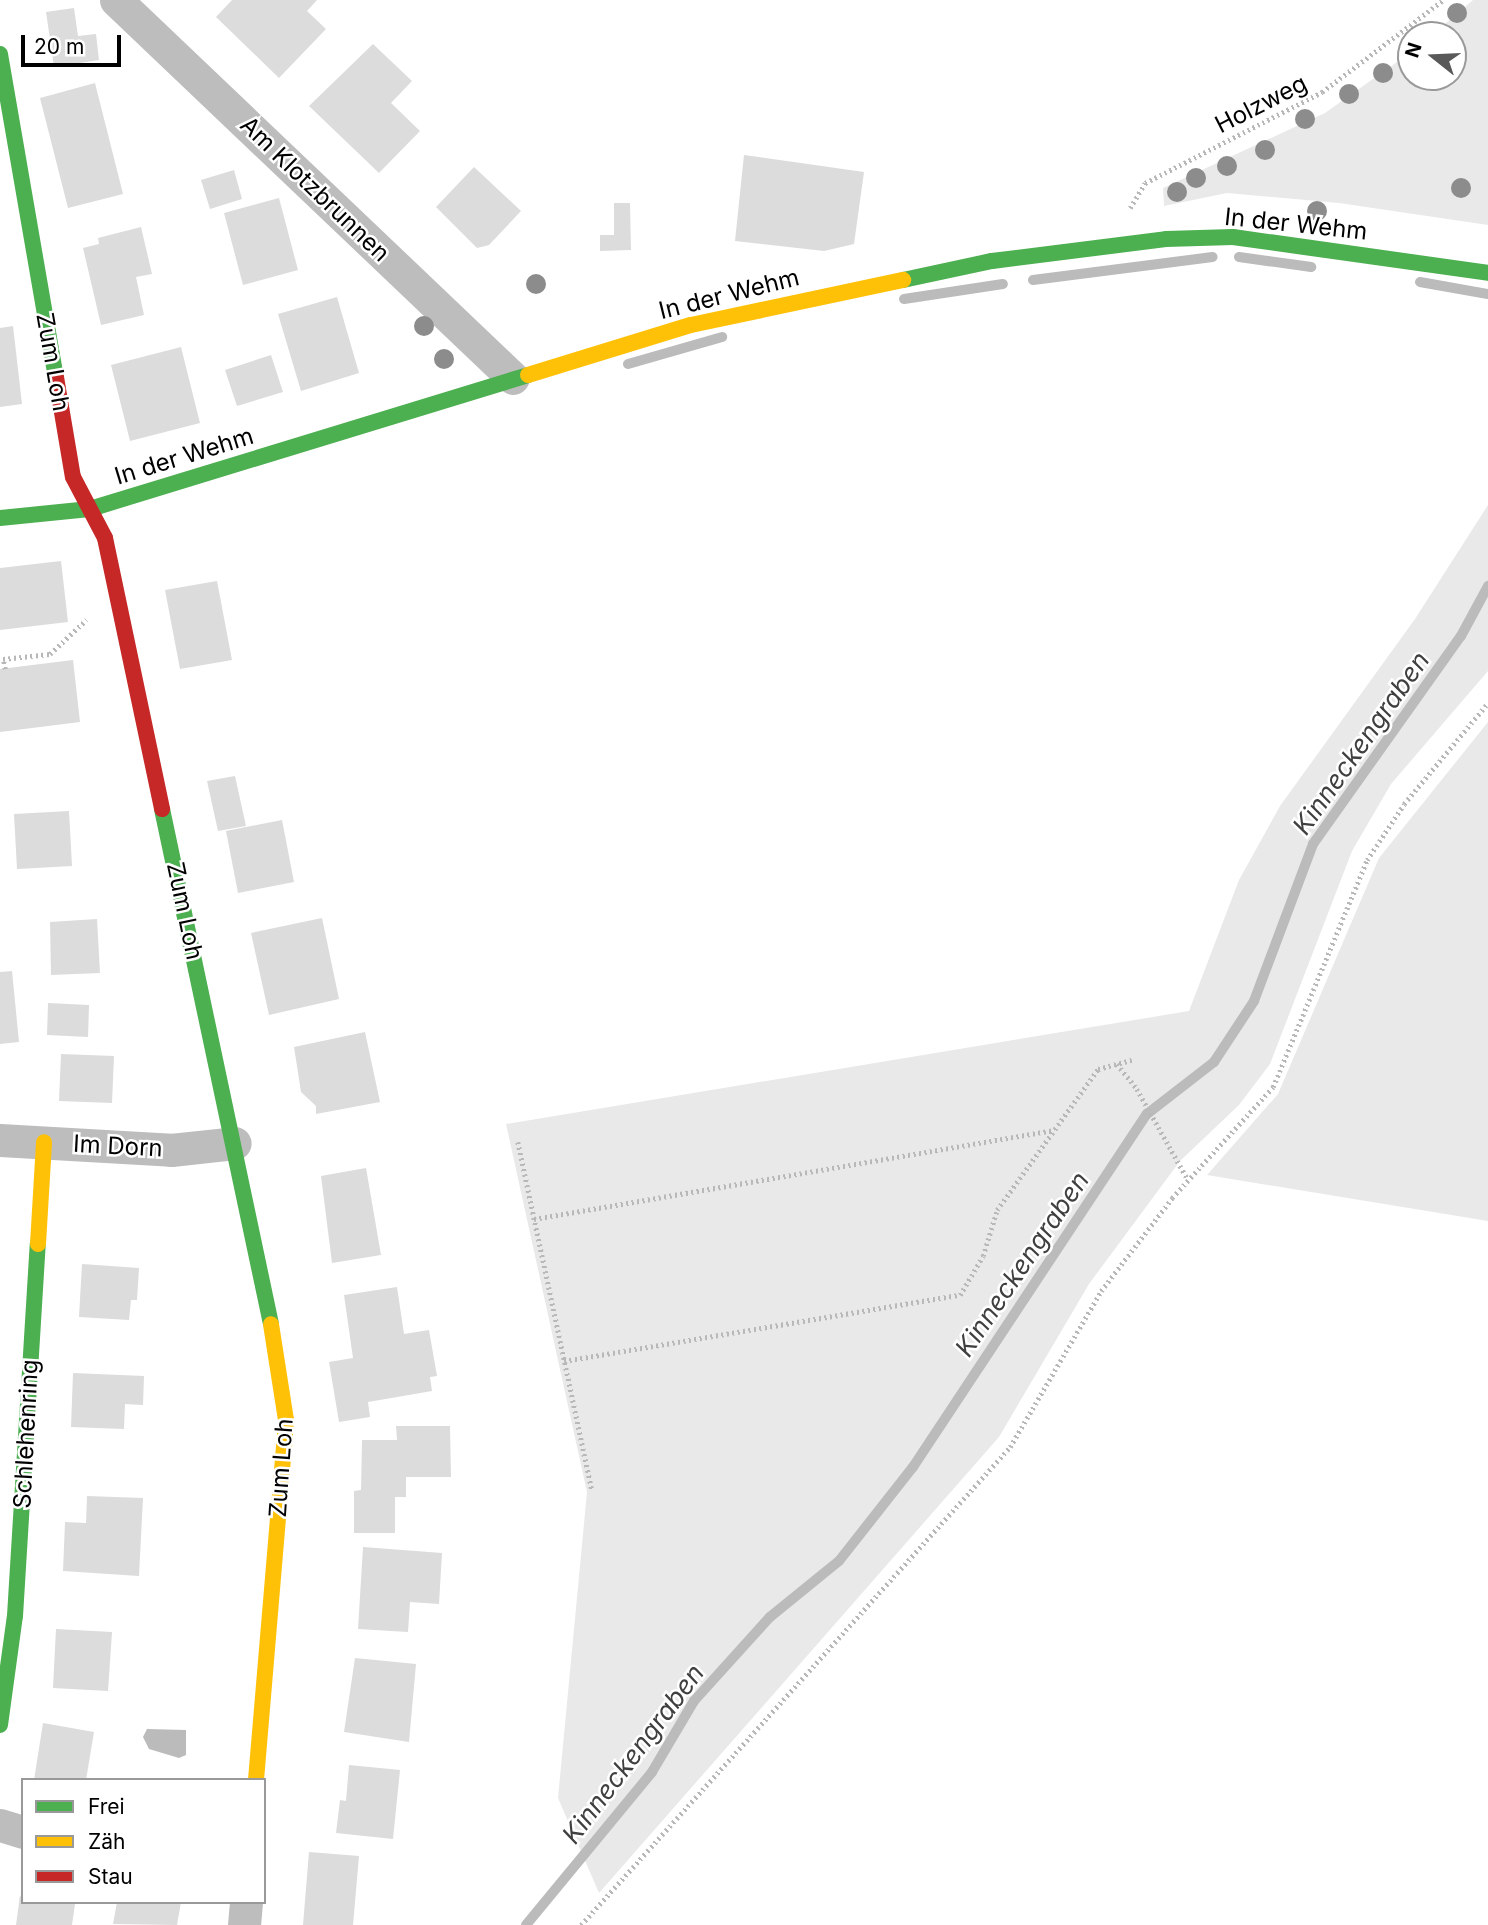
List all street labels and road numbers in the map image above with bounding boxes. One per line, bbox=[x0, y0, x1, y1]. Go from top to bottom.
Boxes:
street label: Holzweg bbox=[1210, 69, 1312, 139]
street label: Am Klotzbrunnen bbox=[234, 110, 396, 268]
street label: In der Wehm bbox=[1223, 202, 1369, 246]
street label: In der Wehm bbox=[656, 263, 802, 325]
street label: Zum Loh bbox=[30, 311, 76, 413]
street label: In der Wehm bbox=[111, 421, 257, 491]
street label: Zum Loh bbox=[161, 859, 209, 963]
street label: Im Dorn bbox=[73, 1129, 163, 1163]
street label: Schlehenring bbox=[8, 1359, 44, 1509]
street label: Zum Loh bbox=[263, 1418, 299, 1518]

